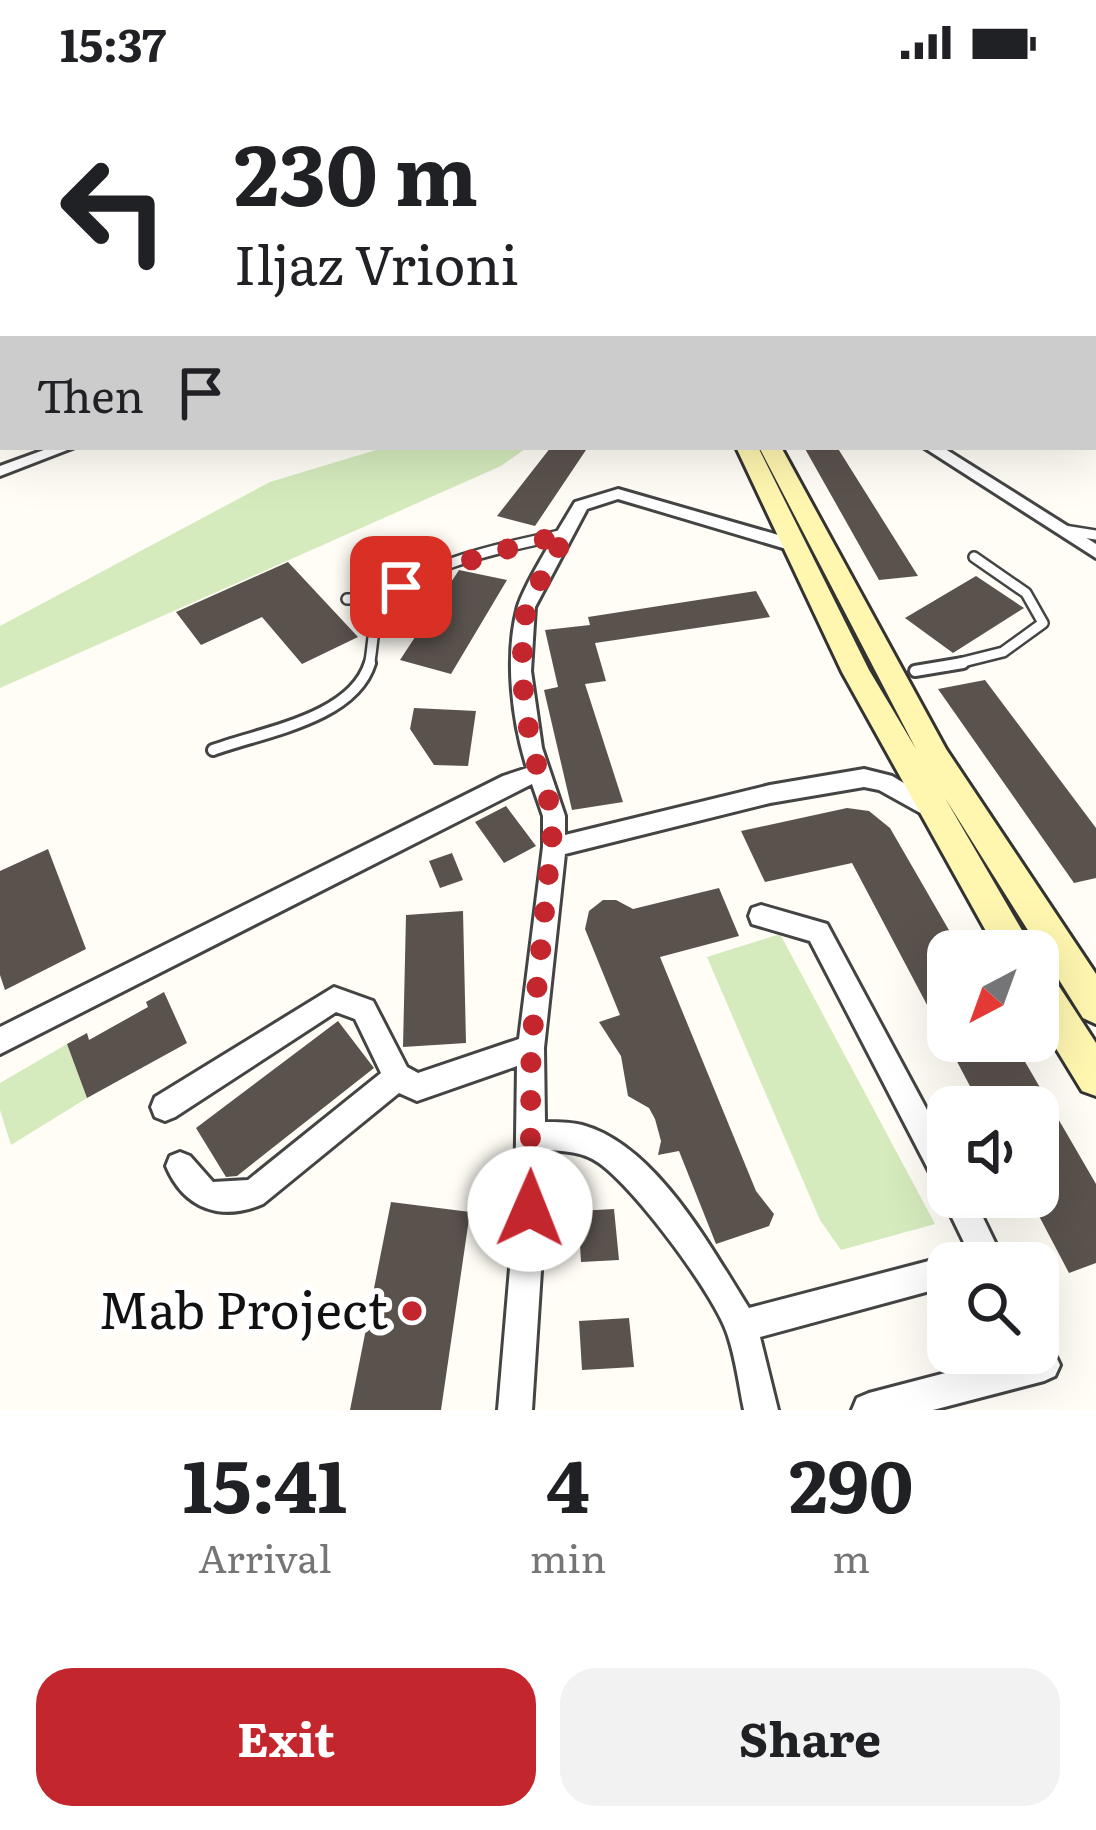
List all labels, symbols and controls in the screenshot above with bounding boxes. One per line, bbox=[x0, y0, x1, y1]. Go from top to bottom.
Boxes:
text: 15:37 bbox=[60, 9, 166, 76]
text: 230 m bbox=[234, 107, 478, 232]
icon: left bbox=[36, 132, 192, 288]
text: Iljaz Vrioni bbox=[234, 221, 519, 302]
text: Then bbox=[36, 360, 144, 427]
icon: arrive bbox=[168, 360, 234, 426]
pin bbox=[350, 536, 452, 638]
icon: arrive bbox=[368, 554, 434, 620]
north arrow bbox=[927, 930, 1059, 1062]
map controls bbox=[927, 930, 1059, 1374]
button: sound bbox=[927, 1086, 1059, 1218]
position arrow bbox=[467, 1146, 593, 1272]
button: search bbox=[927, 1242, 1059, 1374]
place label: Mab Project bbox=[98, 1269, 388, 1345]
marker: Mab Project bbox=[399, 1298, 425, 1324]
text: 15:41 bbox=[183, 1428, 347, 1535]
text: 4 bbox=[546, 1428, 590, 1535]
text: 290 bbox=[789, 1428, 913, 1535]
text: Arrival bbox=[198, 1527, 331, 1585]
text: min bbox=[530, 1527, 606, 1585]
text: m bbox=[832, 1527, 870, 1585]
button: Exit bbox=[36, 1668, 536, 1806]
button: Share bbox=[560, 1668, 1060, 1806]

